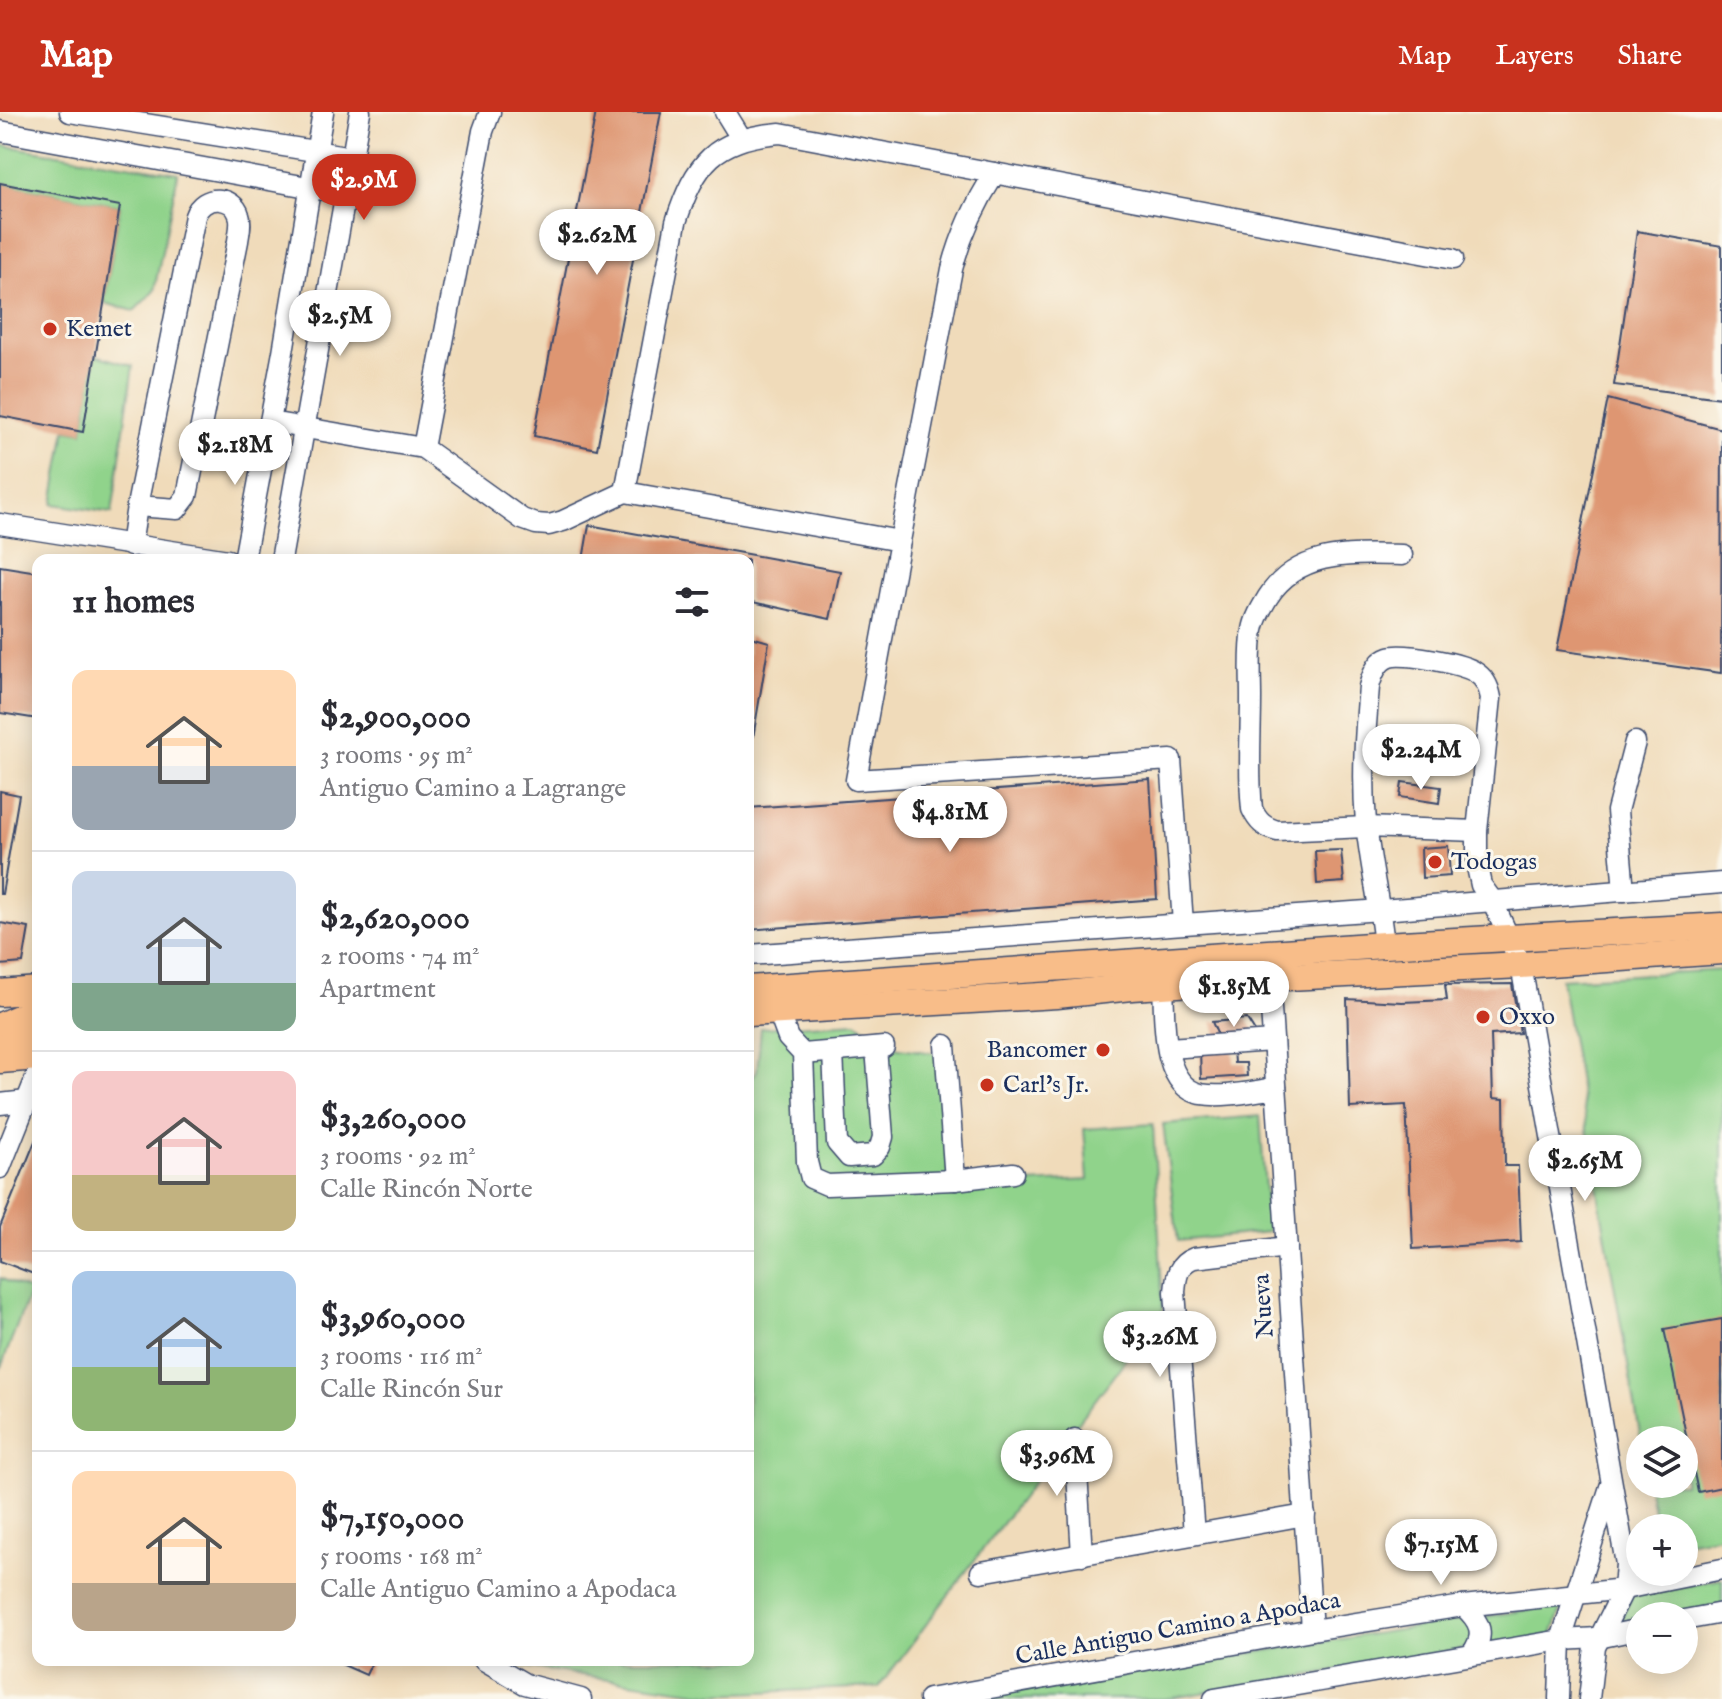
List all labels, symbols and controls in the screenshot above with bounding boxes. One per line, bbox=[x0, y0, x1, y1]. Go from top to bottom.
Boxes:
text: Map bbox=[40, 32, 113, 80]
text: Map bbox=[1398, 39, 1451, 74]
text: Layers bbox=[1495, 39, 1574, 74]
text: Share bbox=[1618, 39, 1682, 74]
pin: $2.9M bbox=[308, 154, 420, 222]
text: $2.9M bbox=[330, 163, 398, 196]
pin: $2.62M bbox=[532, 209, 662, 277]
text: $2.62M bbox=[557, 218, 637, 251]
pin: $2.5M bbox=[284, 290, 396, 358]
text: $2.5M bbox=[307, 299, 373, 332]
place label: Kemet bbox=[66, 314, 132, 345]
marker: Kemet bbox=[41, 320, 59, 338]
pin: $2.18M bbox=[170, 419, 300, 487]
text: $2.18M bbox=[197, 428, 273, 461]
icon: filters bbox=[670, 580, 714, 624]
text: 11 homes bbox=[72, 581, 195, 624]
text: $2,900,000 bbox=[320, 696, 471, 739]
icon: home bbox=[136, 702, 232, 798]
pin: $2.24M bbox=[1356, 724, 1486, 792]
text: $2.24M bbox=[1380, 733, 1462, 766]
text: 3 rooms · 95 m² bbox=[320, 739, 473, 772]
text: Antiguo Camino a Lagrange bbox=[320, 772, 626, 805]
pin: $4.81M bbox=[885, 786, 1015, 854]
text: $4.81M bbox=[911, 795, 989, 828]
place label: Todogas bbox=[1451, 847, 1537, 878]
marker: Todogas bbox=[1426, 853, 1444, 871]
text: $2,620,000 bbox=[320, 897, 470, 940]
icon: home bbox=[136, 903, 232, 999]
text: 2 rooms · 74 m² bbox=[320, 940, 480, 973]
pin: $1.85M bbox=[1169, 961, 1299, 1029]
text: $1.85M bbox=[1197, 970, 1271, 1003]
text: Apartment bbox=[320, 973, 436, 1006]
place label: Oxxo bbox=[1499, 1002, 1555, 1033]
marker: Oxxo bbox=[1474, 1008, 1492, 1026]
place label: Bancomer bbox=[986, 1035, 1087, 1066]
marker: Bancomer bbox=[1094, 1041, 1112, 1059]
place label: Carl's Jr. bbox=[1003, 1070, 1089, 1101]
marker: Carl's Jr. bbox=[978, 1076, 996, 1094]
text: $3,260,000 bbox=[320, 1097, 467, 1140]
icon: home bbox=[136, 1103, 232, 1199]
pin: $2.65M bbox=[1520, 1135, 1650, 1203]
text: 3 rooms · 92 m² bbox=[320, 1140, 476, 1173]
text: $2.65M bbox=[1546, 1144, 1624, 1177]
text: Calle Rincón Norte bbox=[320, 1173, 533, 1206]
street label: Nueva bbox=[1246, 1272, 1282, 1339]
text: $3,960,000 bbox=[320, 1297, 466, 1340]
icon: home bbox=[136, 1303, 232, 1399]
pin: $3.26M bbox=[1095, 1311, 1225, 1379]
text: $3.26M bbox=[1121, 1320, 1199, 1353]
text: 3 rooms · 116 m² bbox=[320, 1340, 483, 1373]
text: Calle Rincón Sur bbox=[320, 1373, 503, 1406]
map controls bbox=[1626, 1426, 1698, 1674]
button: layers bbox=[1626, 1426, 1698, 1498]
pin: $3.96M bbox=[992, 1430, 1122, 1498]
text: $3.96M bbox=[1019, 1439, 1095, 1472]
text: $7,150,000 bbox=[320, 1497, 464, 1540]
icon: home bbox=[136, 1503, 232, 1599]
button: + bbox=[1626, 1514, 1698, 1586]
pin: $7.15M bbox=[1376, 1519, 1506, 1587]
text: $7.15M bbox=[1403, 1528, 1479, 1561]
text: 5 rooms · 168 m² bbox=[320, 1540, 483, 1573]
text: Calle Antiguo Camino a Apodaca bbox=[320, 1573, 676, 1606]
street label: Calle Antiguo Camino a Apodaca bbox=[1013, 1585, 1343, 1673]
button: − bbox=[1626, 1602, 1698, 1674]

